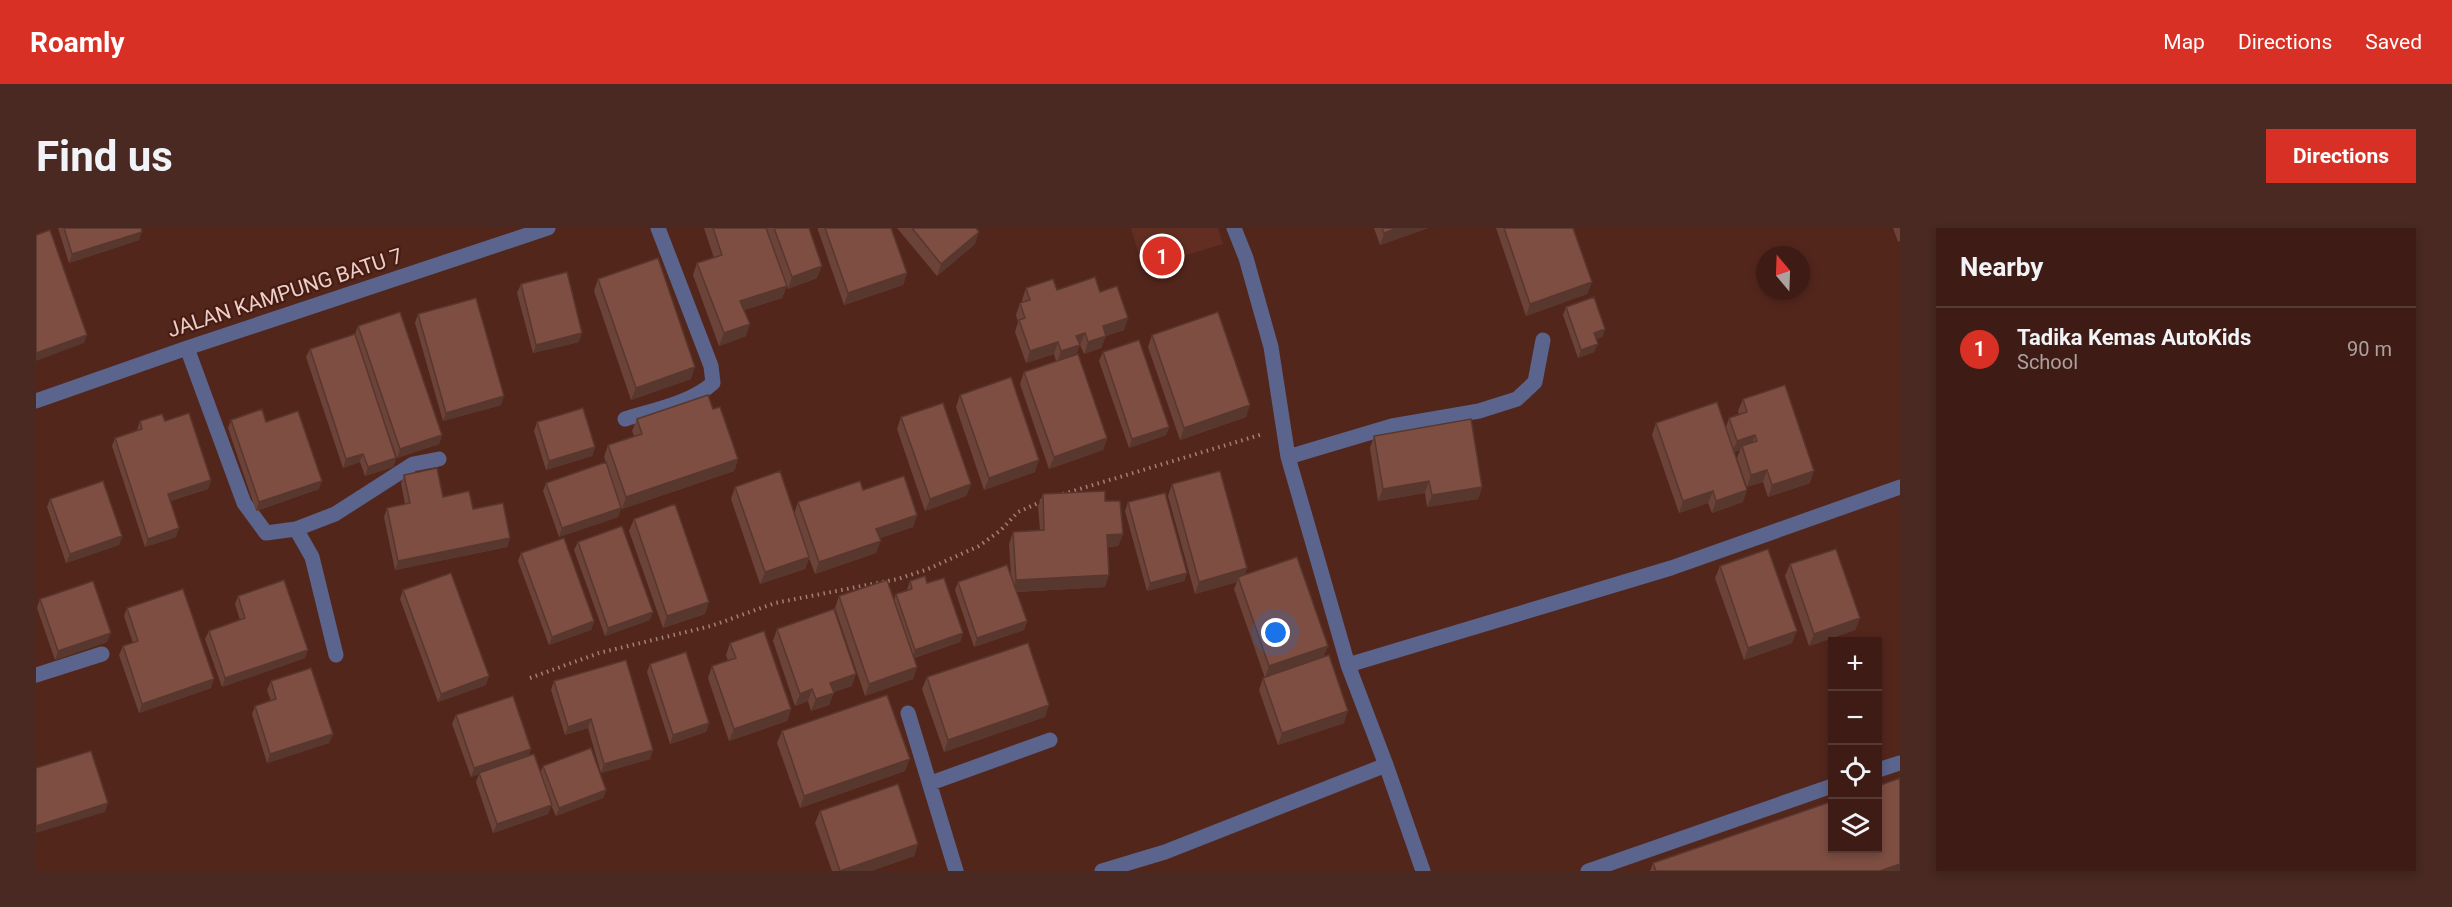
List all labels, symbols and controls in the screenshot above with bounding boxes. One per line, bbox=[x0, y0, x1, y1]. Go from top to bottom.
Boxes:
text: Roamly bbox=[30, 26, 125, 59]
text: Map bbox=[2163, 30, 2205, 54]
text: Directions bbox=[2238, 30, 2332, 54]
text: Saved bbox=[2365, 30, 2422, 54]
button: Directions bbox=[2266, 129, 2416, 183]
text: Find us bbox=[36, 132, 173, 181]
pin: 1 bbox=[1142, 234, 1182, 279]
street label: JALAN KAMPUNG BATU 7 bbox=[164, 244, 406, 342]
north arrow bbox=[1756, 246, 1810, 300]
text: Nearby bbox=[1960, 252, 2043, 282]
text: Tadika Kemas AutoKids bbox=[2017, 325, 2251, 350]
text: 1 bbox=[1974, 337, 1985, 361]
text: 90 m bbox=[2347, 337, 2392, 361]
text: School bbox=[2017, 350, 2078, 374]
your location bbox=[1261, 618, 1290, 647]
map controls bbox=[1828, 637, 1882, 853]
button: + bbox=[1828, 637, 1882, 691]
button: − bbox=[1828, 691, 1882, 745]
button: locate bbox=[1828, 745, 1882, 799]
button: layers bbox=[1828, 799, 1882, 853]

